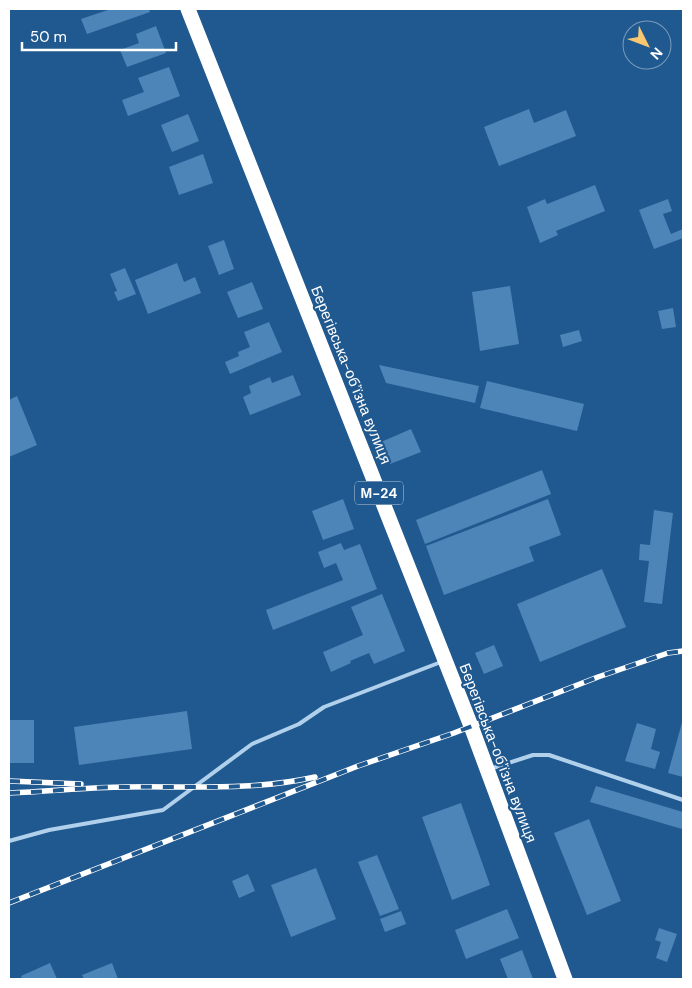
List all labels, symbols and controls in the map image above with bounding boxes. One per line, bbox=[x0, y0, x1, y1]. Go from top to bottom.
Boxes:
scale bar bbox=[22, 20, 176, 52]
north arrow bbox=[622, 20, 672, 70]
text: 50 m bbox=[30, 27, 67, 47]
text: N bbox=[647, 44, 667, 64]
street label: Берегівська-обʼїзна вулиця bbox=[306, 283, 396, 467]
road number: М-24 bbox=[355, 482, 403, 504]
street label: Берегівська-обʼїзна вулиця bbox=[454, 660, 542, 846]

